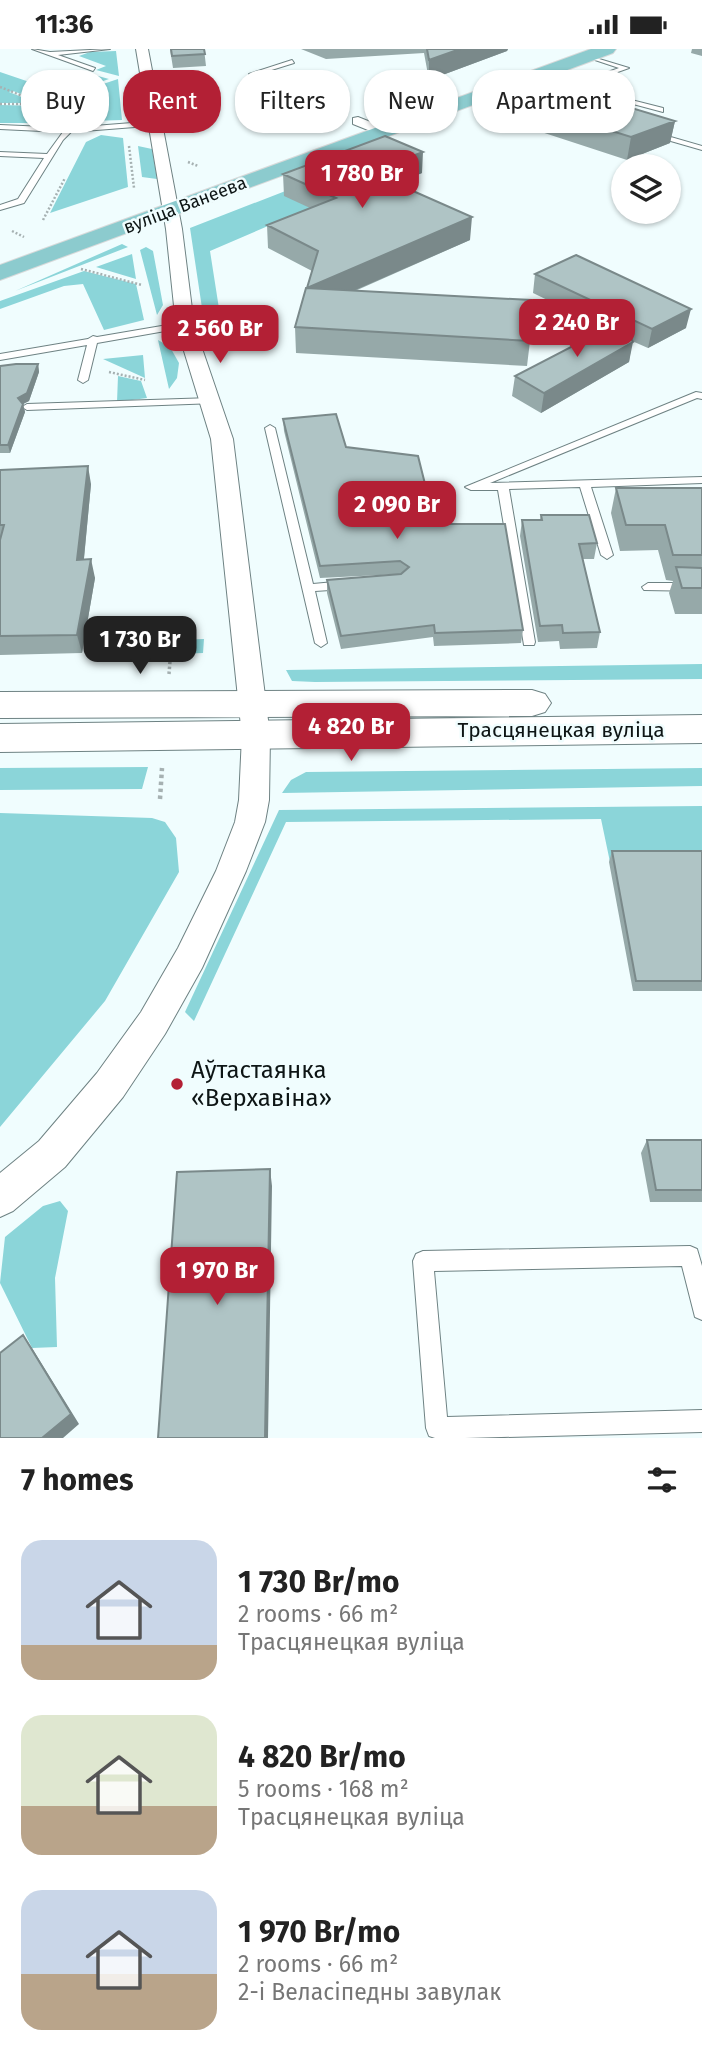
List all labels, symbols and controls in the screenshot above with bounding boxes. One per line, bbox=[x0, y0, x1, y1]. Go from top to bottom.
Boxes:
text: 11:36 bbox=[35, 9, 94, 40]
chip: Buy bbox=[21, 70, 109, 133]
chip: Rent bbox=[123, 70, 221, 133]
chip: Filters bbox=[235, 70, 350, 133]
chip: New bbox=[364, 70, 458, 133]
chip: Apartment bbox=[472, 70, 635, 133]
pin: 1 780 Br bbox=[290, 151, 434, 210]
map controls bbox=[611, 154, 681, 224]
button: layers bbox=[611, 154, 681, 224]
text: 1 780 Br bbox=[321, 159, 403, 187]
street label: вуліца Ванеева bbox=[120, 171, 250, 239]
pin: 2 240 Br bbox=[505, 299, 649, 359]
pin: 2 560 Br bbox=[148, 305, 292, 365]
text: 2 240 Br bbox=[535, 308, 619, 336]
text: 2 560 Br bbox=[178, 314, 262, 342]
pin: 2 090 Br bbox=[325, 482, 469, 541]
text: 2 090 Br bbox=[354, 490, 440, 518]
pin: 1 730 Br bbox=[68, 617, 212, 676]
text: 1 730 Br bbox=[99, 625, 181, 653]
pin: 4 820 Br bbox=[279, 703, 423, 763]
text: 4 820 Br bbox=[308, 712, 394, 740]
street label: Трасцянецкая вуліца bbox=[457, 717, 665, 743]
place label: Аўтастаянка «Верхавіна» bbox=[191, 1056, 332, 1112]
marker: Аўтастаянка «Верхавіна» bbox=[169, 1076, 185, 1092]
pin: 1 970 Br bbox=[145, 1247, 289, 1307]
text: 1 970 Br bbox=[176, 1256, 258, 1284]
icon: filters bbox=[643, 1461, 681, 1499]
text: 7 homes bbox=[21, 1462, 133, 1498]
text: 1 730 Br/mo bbox=[238, 1564, 399, 1600]
icon: home bbox=[77, 1568, 161, 1652]
text: 2 rooms · 66 m² bbox=[238, 1600, 398, 1628]
text: Трасцянецкая вуліца bbox=[238, 1628, 465, 1656]
text: 4 820 Br/mo bbox=[238, 1739, 406, 1775]
icon: home bbox=[77, 1743, 161, 1827]
text: 5 rooms · 168 m² bbox=[238, 1775, 409, 1803]
text: Трасцянецкая вуліца bbox=[238, 1803, 465, 1831]
text: 1 970 Br/mo bbox=[238, 1914, 400, 1950]
icon: home bbox=[77, 1918, 161, 2002]
text: 2 rooms · 66 m² bbox=[238, 1950, 398, 1978]
text: 2-і Веласіпедны завулак bbox=[238, 1978, 501, 2006]

